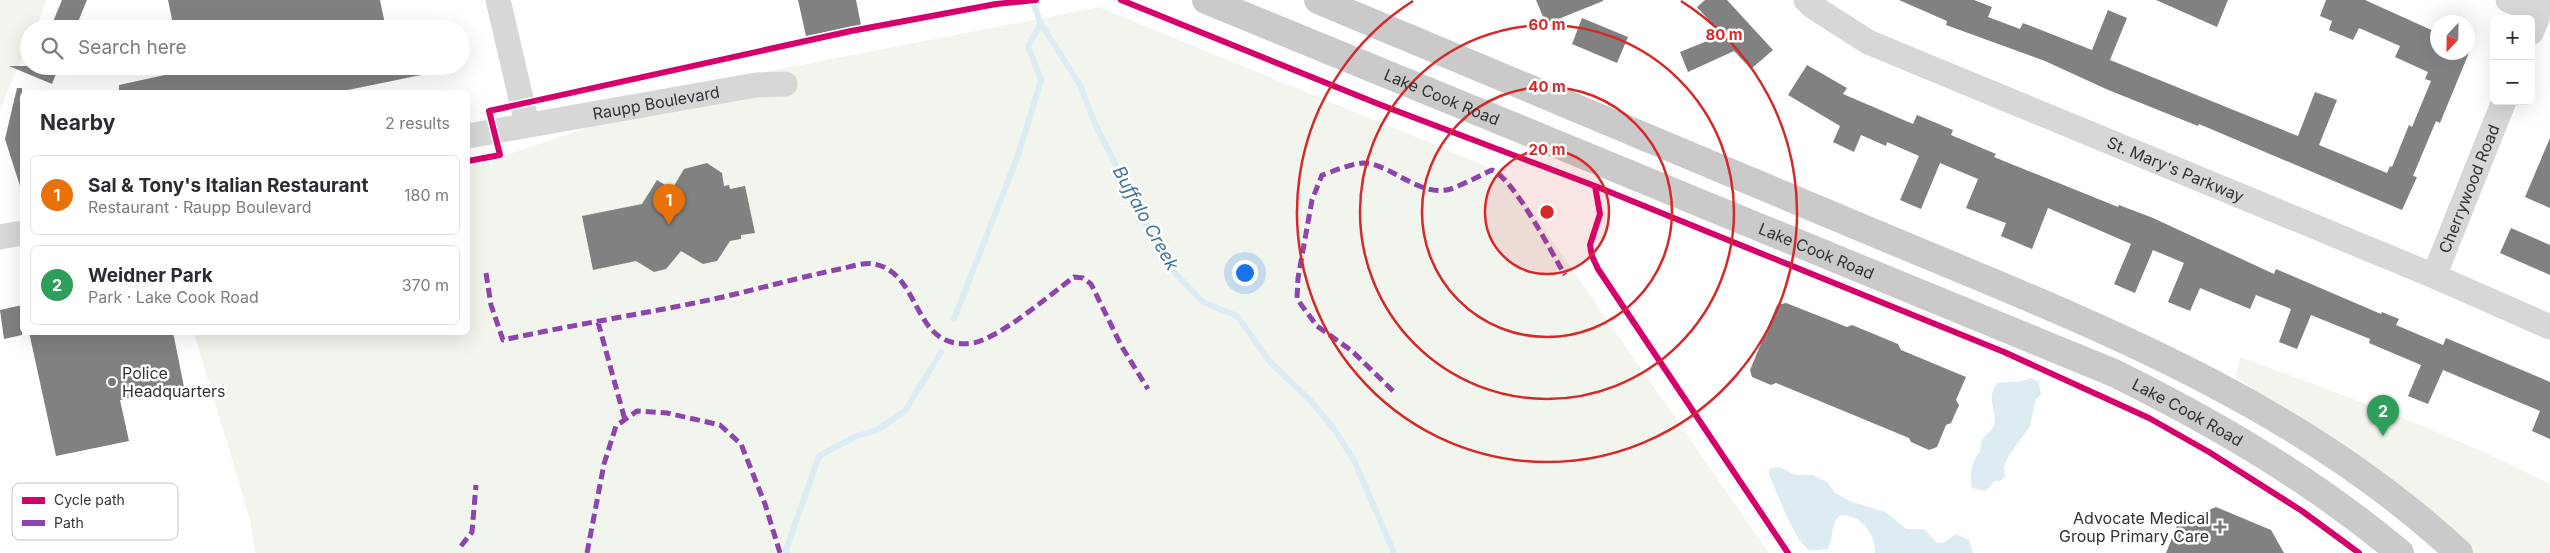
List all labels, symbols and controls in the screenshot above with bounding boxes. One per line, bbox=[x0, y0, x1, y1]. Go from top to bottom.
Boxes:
text: 60 m bbox=[1528, 15, 1566, 34]
north arrow bbox=[2430, 15, 2475, 60]
map controls bbox=[2490, 15, 2535, 105]
button: + bbox=[2490, 15, 2535, 60]
search box bbox=[20, 20, 470, 75]
text: 80 m bbox=[1705, 25, 1743, 44]
icon: search bbox=[38, 34, 66, 62]
text: Search here bbox=[78, 36, 187, 59]
button: − bbox=[2490, 60, 2535, 105]
street label: Lake Cook Road bbox=[1381, 64, 1503, 130]
text: 40 m bbox=[1528, 77, 1566, 96]
street label: Raupp Boulevard bbox=[591, 82, 721, 124]
text: Nearby bbox=[40, 110, 115, 135]
text: 2 results bbox=[385, 113, 450, 133]
street label: Cherrywood Road bbox=[2434, 121, 2504, 256]
street label: St. Mary's Parkway bbox=[2104, 132, 2247, 206]
text: 20 m bbox=[1529, 140, 1565, 159]
water label: Buffalo Creek bbox=[1109, 162, 1184, 275]
text: Sal & Tony's Italian Restaurant bbox=[88, 174, 368, 197]
pin: 1 bbox=[653, 184, 685, 225]
text: 1 bbox=[54, 185, 60, 205]
text: 180 m bbox=[404, 185, 449, 205]
text: Restaurant · Raupp Boulevard bbox=[88, 197, 312, 217]
centre of rings bbox=[1538, 203, 1556, 221]
street label: Lake Cook Road bbox=[1756, 218, 1877, 283]
your location bbox=[1232, 260, 1258, 286]
text: Weidner Park bbox=[88, 264, 213, 287]
text: 2 bbox=[52, 275, 62, 295]
text: 370 m bbox=[402, 275, 449, 295]
text: Park · Lake Cook Road bbox=[88, 287, 259, 307]
place label: Police Headquarters bbox=[122, 363, 226, 401]
street label: Lake Cook Road bbox=[2129, 374, 2247, 450]
marker: Police Headquarters bbox=[106, 376, 118, 388]
pin: 2 bbox=[2367, 395, 2399, 436]
legend bbox=[12, 483, 178, 540]
text: Cycle path bbox=[54, 491, 125, 508]
place label: Advocate Medical Group Primary Care bbox=[2059, 508, 2209, 546]
text: Path bbox=[54, 514, 84, 531]
marker: Advocate Medical Group Primary Care bbox=[2213, 520, 2227, 534]

